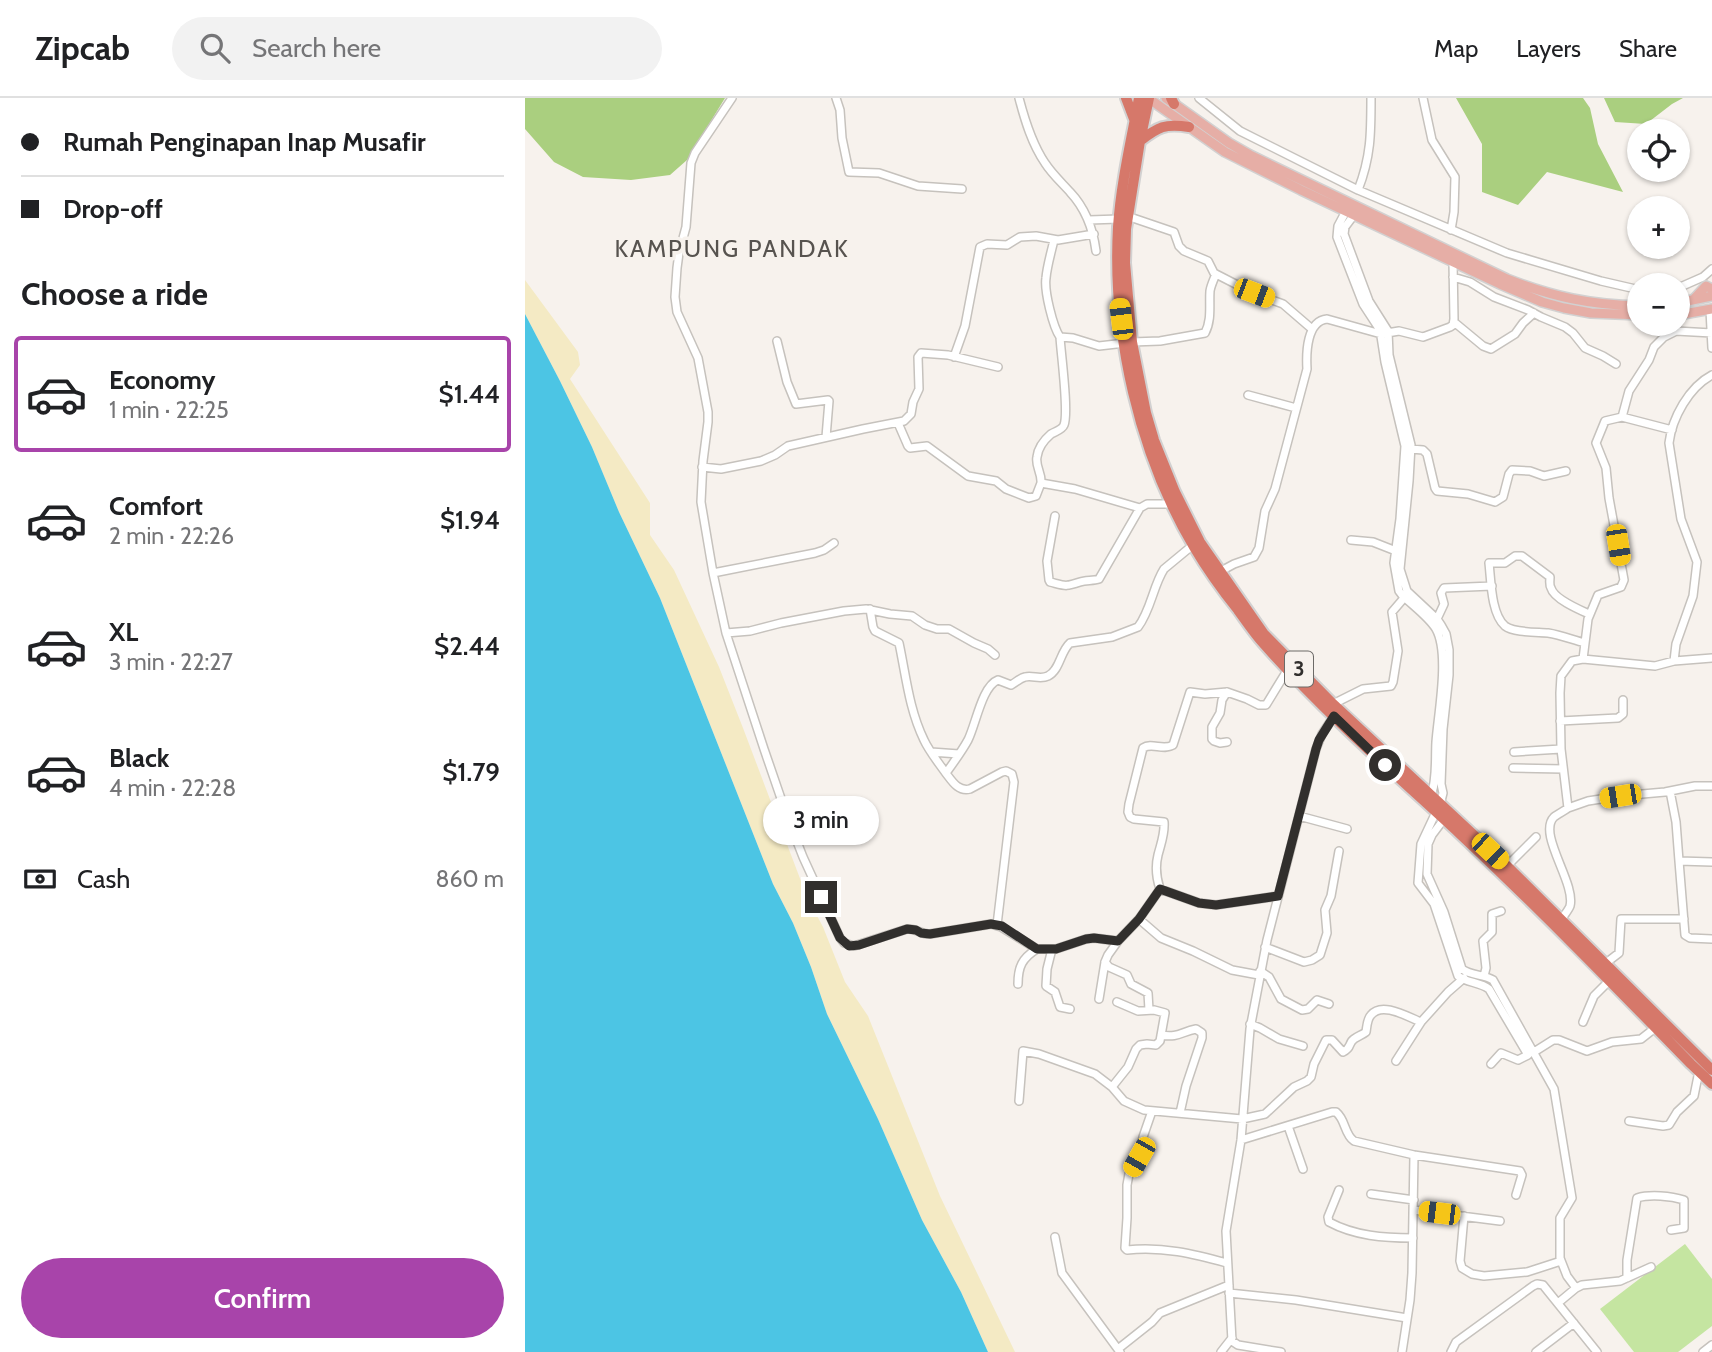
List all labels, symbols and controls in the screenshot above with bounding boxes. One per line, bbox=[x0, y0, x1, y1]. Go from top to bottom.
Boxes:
search box bbox=[172, 17, 662, 80]
text: Zipcab bbox=[35, 28, 130, 68]
icon: search bbox=[196, 29, 234, 67]
text: Search here bbox=[252, 32, 381, 64]
text: Map bbox=[1434, 34, 1478, 63]
text: Layers bbox=[1516, 34, 1581, 63]
text: Share bbox=[1619, 34, 1677, 63]
map controls bbox=[1627, 119, 1690, 336]
button: locate bbox=[1627, 119, 1690, 182]
text: Rumah Penginapan Inap Musafir bbox=[63, 126, 426, 158]
text: Drop-off bbox=[63, 193, 163, 225]
button: + bbox=[1627, 196, 1690, 259]
district label: KAMPUNG PANDAK bbox=[614, 234, 850, 263]
button: − bbox=[1627, 273, 1690, 336]
text: Choose a ride bbox=[21, 274, 208, 313]
car bbox=[1231, 276, 1278, 310]
car bbox=[1109, 297, 1134, 341]
icon: car bbox=[25, 363, 88, 426]
text: Economy bbox=[109, 364, 215, 396]
text: $1.44 bbox=[439, 378, 500, 410]
text: 1 min · 22:25 bbox=[109, 396, 229, 424]
icon: car bbox=[25, 489, 88, 552]
text: Comfort bbox=[109, 490, 203, 522]
text: $1.94 bbox=[440, 504, 500, 536]
text: 2 min · 22:26 bbox=[109, 522, 234, 550]
car bbox=[1605, 523, 1632, 567]
icon: car bbox=[25, 615, 88, 678]
text: XL bbox=[109, 616, 138, 648]
text: $2.44 bbox=[434, 630, 500, 662]
text: 3 min · 22:27 bbox=[109, 648, 233, 676]
road number: 3 bbox=[1285, 652, 1313, 686]
icon: car bbox=[25, 741, 88, 804]
text: Black bbox=[109, 742, 169, 774]
route start bbox=[1369, 749, 1401, 781]
text: $1.79 bbox=[442, 756, 500, 788]
text: 4 min · 22:28 bbox=[109, 774, 236, 802]
car bbox=[1598, 782, 1643, 810]
callout: 3 min bbox=[763, 796, 879, 844]
text: 3 min bbox=[793, 806, 849, 834]
car bbox=[1468, 829, 1513, 873]
icon: cash bbox=[21, 860, 59, 898]
text: Cash bbox=[77, 863, 130, 895]
text: 860 m bbox=[436, 865, 504, 893]
route end bbox=[805, 881, 837, 913]
car bbox=[1120, 1134, 1159, 1180]
car bbox=[1417, 1200, 1462, 1226]
button: Confirm bbox=[21, 1258, 504, 1338]

